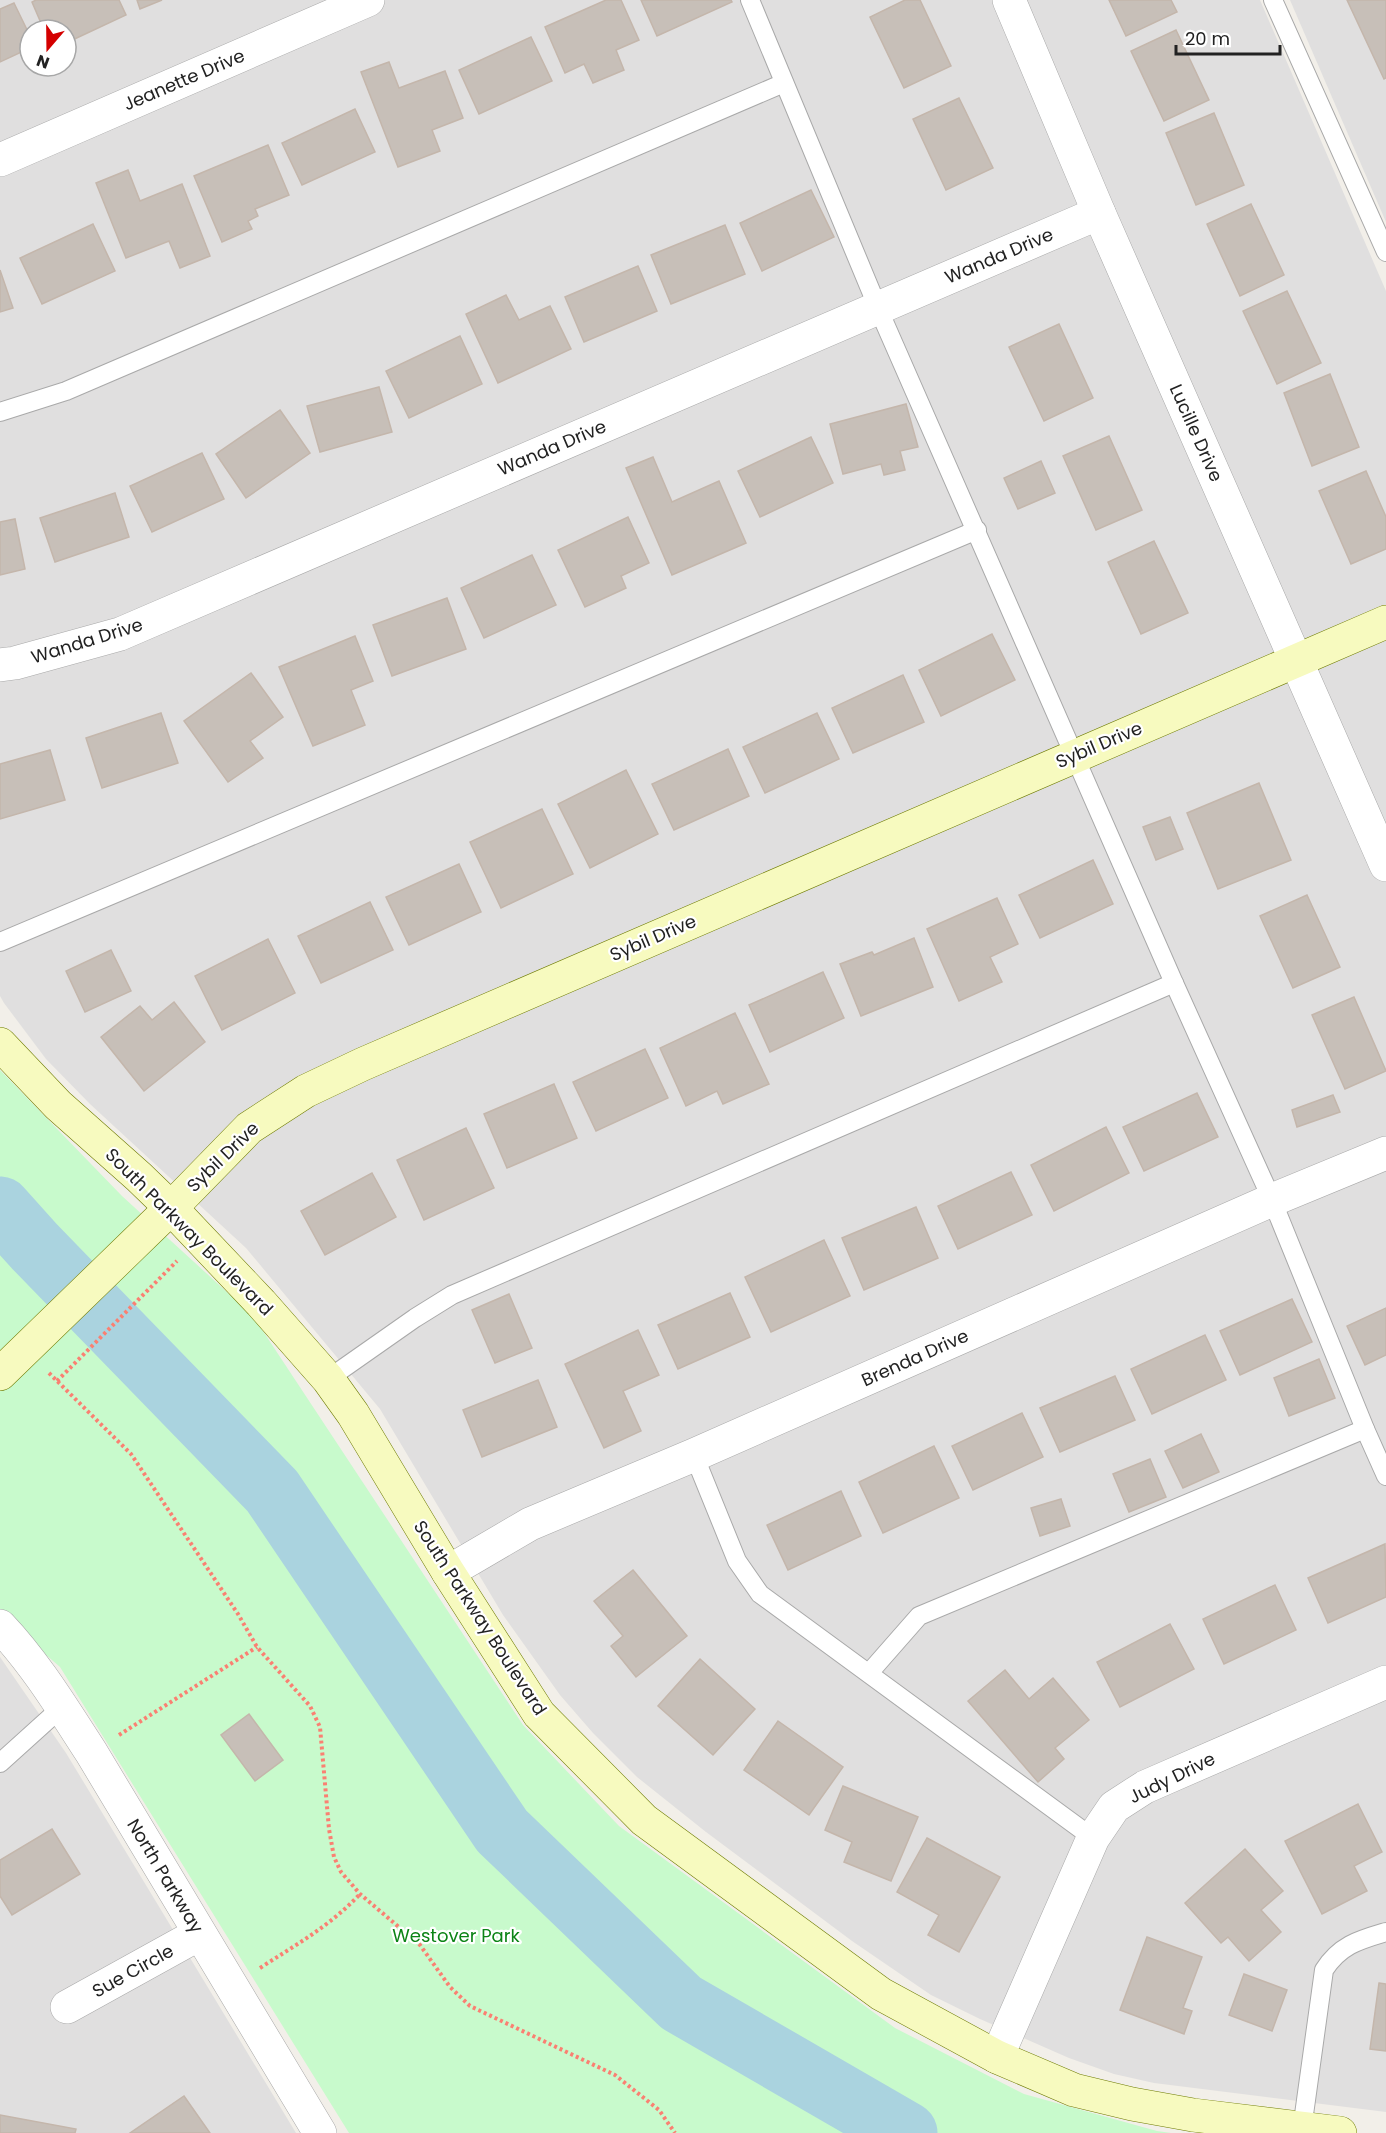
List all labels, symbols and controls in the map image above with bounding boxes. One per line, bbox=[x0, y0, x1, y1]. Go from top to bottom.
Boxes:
north arrow bbox=[18, 18, 78, 78]
scale bar bbox=[1176, 18, 1280, 56]
text: 20 m bbox=[1185, 26, 1230, 51]
street label: Jeanette Drive bbox=[119, 43, 248, 116]
text: N bbox=[33, 49, 53, 74]
street label: Wanda Drive bbox=[941, 221, 1057, 290]
street label: Lucille Drive bbox=[1164, 380, 1229, 486]
street label: Wanda Drive bbox=[494, 413, 610, 482]
street label: Wanda Drive bbox=[28, 612, 146, 669]
street label: Sybil Drive bbox=[1052, 715, 1146, 774]
street label: Sybil Drive bbox=[606, 908, 700, 967]
street label: Sybil Drive bbox=[181, 1116, 264, 1197]
street label: South Parkway Boulevard bbox=[100, 1142, 279, 1321]
street label: Brenda Drive bbox=[857, 1323, 972, 1392]
street label: South Parkway Boulevard bbox=[408, 1515, 553, 1720]
street label: Judy Drive bbox=[1124, 1746, 1219, 1809]
street label: North Parkway bbox=[121, 1814, 209, 1938]
park label: Westover Park bbox=[392, 1923, 520, 1948]
street label: Sue Circle bbox=[88, 1938, 178, 2003]

